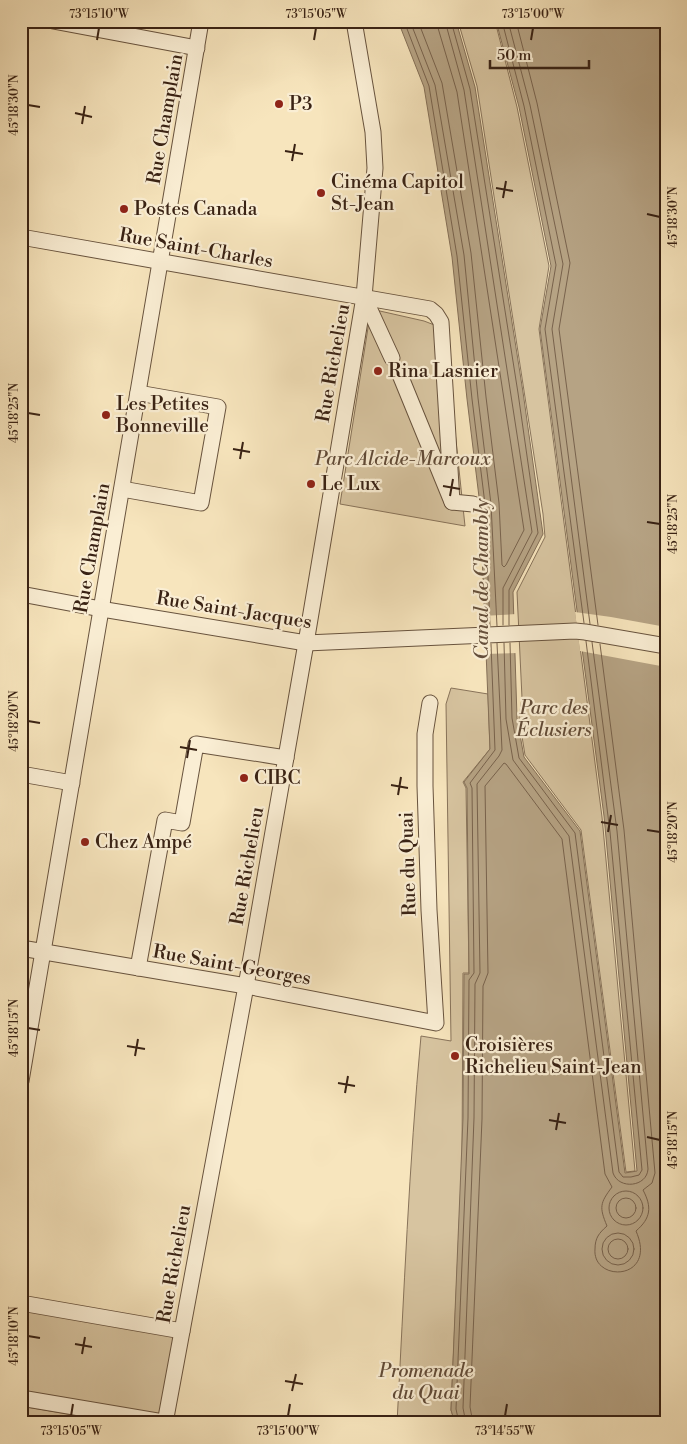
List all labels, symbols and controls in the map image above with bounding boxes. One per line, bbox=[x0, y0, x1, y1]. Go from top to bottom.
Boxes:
text: 73°15'10"W bbox=[69, 7, 130, 22]
text: 73°15'05"W bbox=[285, 7, 348, 22]
text: 73°15'00"W bbox=[502, 7, 566, 22]
scale bar bbox=[490, 38, 588, 70]
text: 50 m bbox=[497, 46, 531, 65]
street label: Rue Champlain bbox=[142, 52, 188, 186]
text: 45°18'30"N bbox=[7, 74, 22, 136]
place label: P3 bbox=[289, 92, 312, 116]
marker: P3 bbox=[273, 98, 285, 110]
place label: Cinéma Capitol St-Jean bbox=[331, 170, 464, 216]
text: 45°18'30"N bbox=[666, 186, 681, 248]
marker: Cinéma Capitol St-Jean bbox=[315, 187, 327, 199]
place label: Postes Canada bbox=[134, 197, 258, 221]
marker: Postes Canada bbox=[118, 203, 130, 215]
street label: Rue Saint-Charles bbox=[117, 223, 275, 273]
street label: Rue Richelieu bbox=[311, 302, 355, 424]
place label: Rina Lasnier bbox=[388, 359, 498, 383]
marker: Rina Lasnier bbox=[372, 365, 384, 377]
text: 45°18'25"N bbox=[7, 383, 22, 443]
place label: Les Petites Bonneville bbox=[115, 392, 209, 438]
marker: Les Petites Bonneville bbox=[100, 409, 112, 421]
park label: Parc Alcide-Marcoux bbox=[314, 447, 491, 471]
place label: Le Lux bbox=[321, 472, 380, 496]
marker: Le Lux bbox=[305, 478, 317, 490]
street label: Rue Champlain bbox=[69, 481, 115, 615]
text: 45°18'25"N bbox=[666, 494, 681, 554]
water label: Canal de Chambly bbox=[470, 498, 495, 660]
street label: Rue Saint-Jacques bbox=[155, 586, 313, 634]
text: 45°18'20"N bbox=[7, 690, 22, 752]
park label: Parc des Éclusiers bbox=[515, 696, 592, 742]
place label: CIBC bbox=[254, 766, 301, 790]
marker: CIBC bbox=[238, 772, 250, 784]
text: 45°18'20"N bbox=[666, 801, 681, 863]
street label: Rue Richelieu bbox=[225, 805, 269, 927]
street label: Rue du Quai bbox=[394, 811, 422, 917]
place label: Chez Ampé bbox=[95, 830, 192, 854]
marker: Chez Ampé bbox=[79, 836, 91, 848]
street label: Rue Saint-Georges bbox=[151, 939, 313, 991]
text: 45°18'15"N bbox=[7, 999, 22, 1057]
place label: Croisières Richelieu Saint-Jean bbox=[465, 1033, 642, 1079]
marker: Croisières Richelieu Saint-Jean bbox=[449, 1050, 461, 1062]
text: 45°18'15"N bbox=[666, 1111, 681, 1169]
street label: Rue Richelieu bbox=[152, 1203, 196, 1325]
text: 45°18'10"N bbox=[7, 1306, 22, 1366]
park label: Promenade du Quai bbox=[378, 1359, 473, 1405]
text: 73°15'05"W bbox=[40, 1424, 103, 1439]
text: 73°15'00"W bbox=[257, 1424, 321, 1439]
text: 73°14'55"W bbox=[475, 1424, 536, 1439]

